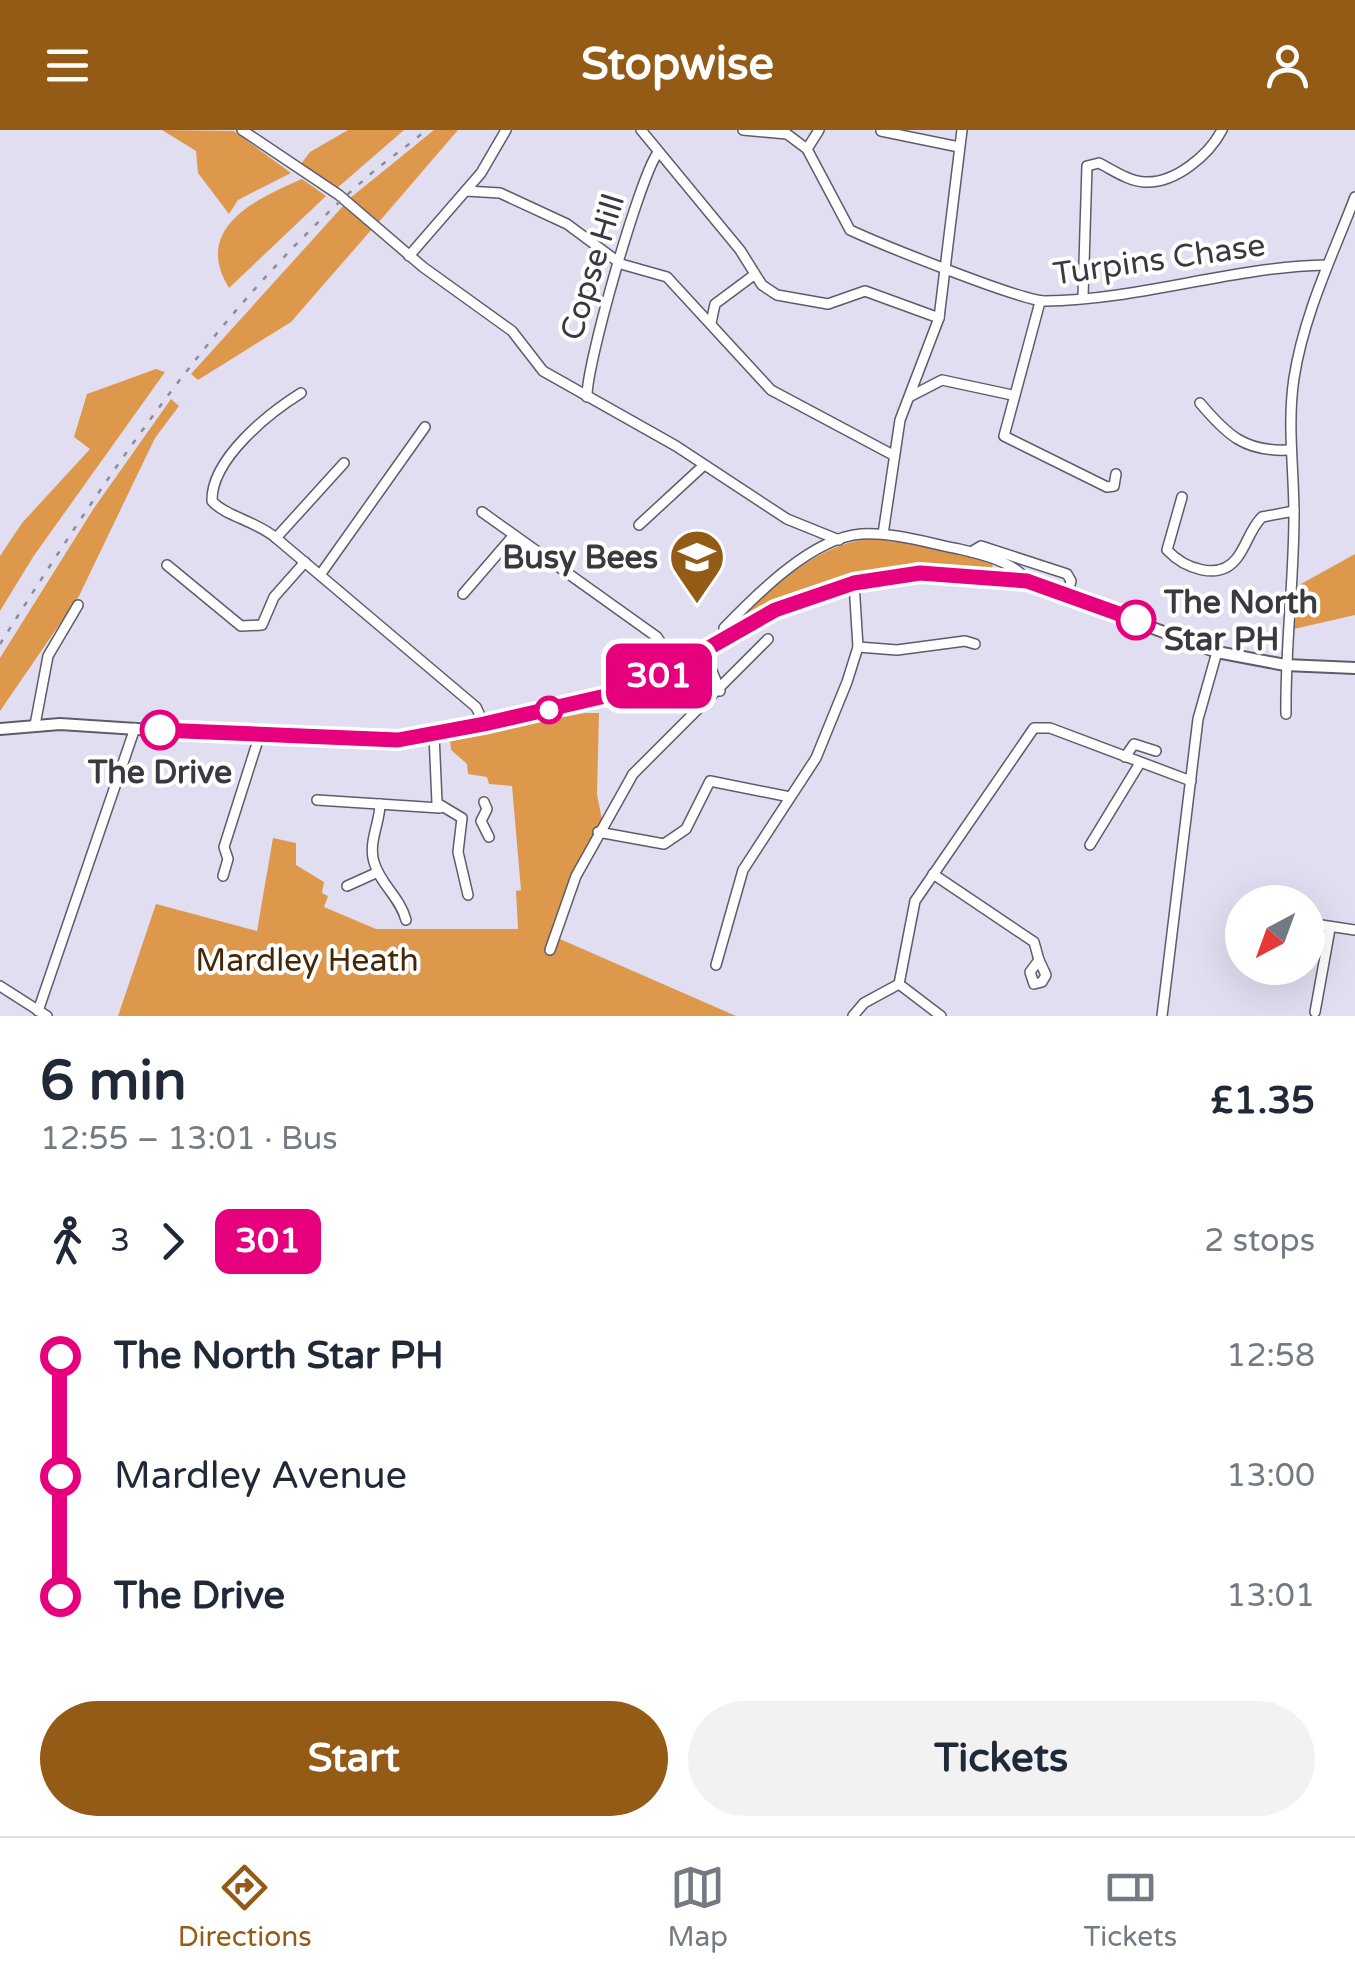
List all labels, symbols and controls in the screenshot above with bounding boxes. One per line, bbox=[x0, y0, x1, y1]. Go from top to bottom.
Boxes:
icon: menu bbox=[40, 38, 95, 93]
text: Stopwise bbox=[581, 38, 774, 92]
icon: person bbox=[1260, 38, 1315, 93]
street label: Copse Hill bbox=[553, 190, 633, 345]
street label: Turpins Chase bbox=[1051, 226, 1268, 294]
school or university icon: Busy Bees bbox=[667, 527, 727, 606]
place label: Busy Bees bbox=[502, 539, 658, 577]
place label: The North Star PH bbox=[1163, 584, 1318, 659]
marker: The North Star PH bbox=[1117, 601, 1155, 639]
line badge: 301 bbox=[602, 644, 716, 708]
text: 301 bbox=[626, 655, 692, 697]
unlabelled marker bbox=[536, 697, 562, 723]
marker: The Drive bbox=[141, 711, 179, 749]
place label: The Drive bbox=[87, 754, 232, 792]
north arrow bbox=[1225, 885, 1325, 985]
map controls bbox=[1225, 885, 1325, 985]
park label: Mardley Heath bbox=[195, 942, 419, 980]
text: 6 min bbox=[40, 1049, 187, 1115]
text: £1.35 bbox=[1211, 1078, 1315, 1124]
text: 12:55 – 13:01 · Bus bbox=[40, 1120, 338, 1158]
icon: walk bbox=[40, 1214, 95, 1269]
icon: forward bbox=[145, 1214, 200, 1269]
text: 301 bbox=[235, 1220, 301, 1262]
text: 3 bbox=[110, 1222, 130, 1260]
text: 2 stops bbox=[1204, 1222, 1315, 1260]
text: The North Star PH bbox=[114, 1333, 444, 1379]
text: 12:58 bbox=[1226, 1337, 1315, 1375]
text: Mardley Avenue bbox=[114, 1453, 407, 1499]
text: 13:00 bbox=[1226, 1457, 1315, 1495]
text: The Drive bbox=[114, 1573, 285, 1619]
text: 13:01 bbox=[1226, 1577, 1315, 1615]
button: Start bbox=[40, 1701, 668, 1816]
button: Tickets bbox=[688, 1701, 1315, 1816]
tab: Directions bbox=[178, 1860, 312, 1954]
tab: Map bbox=[667, 1860, 728, 1954]
tab: Tickets bbox=[1084, 1860, 1177, 1954]

